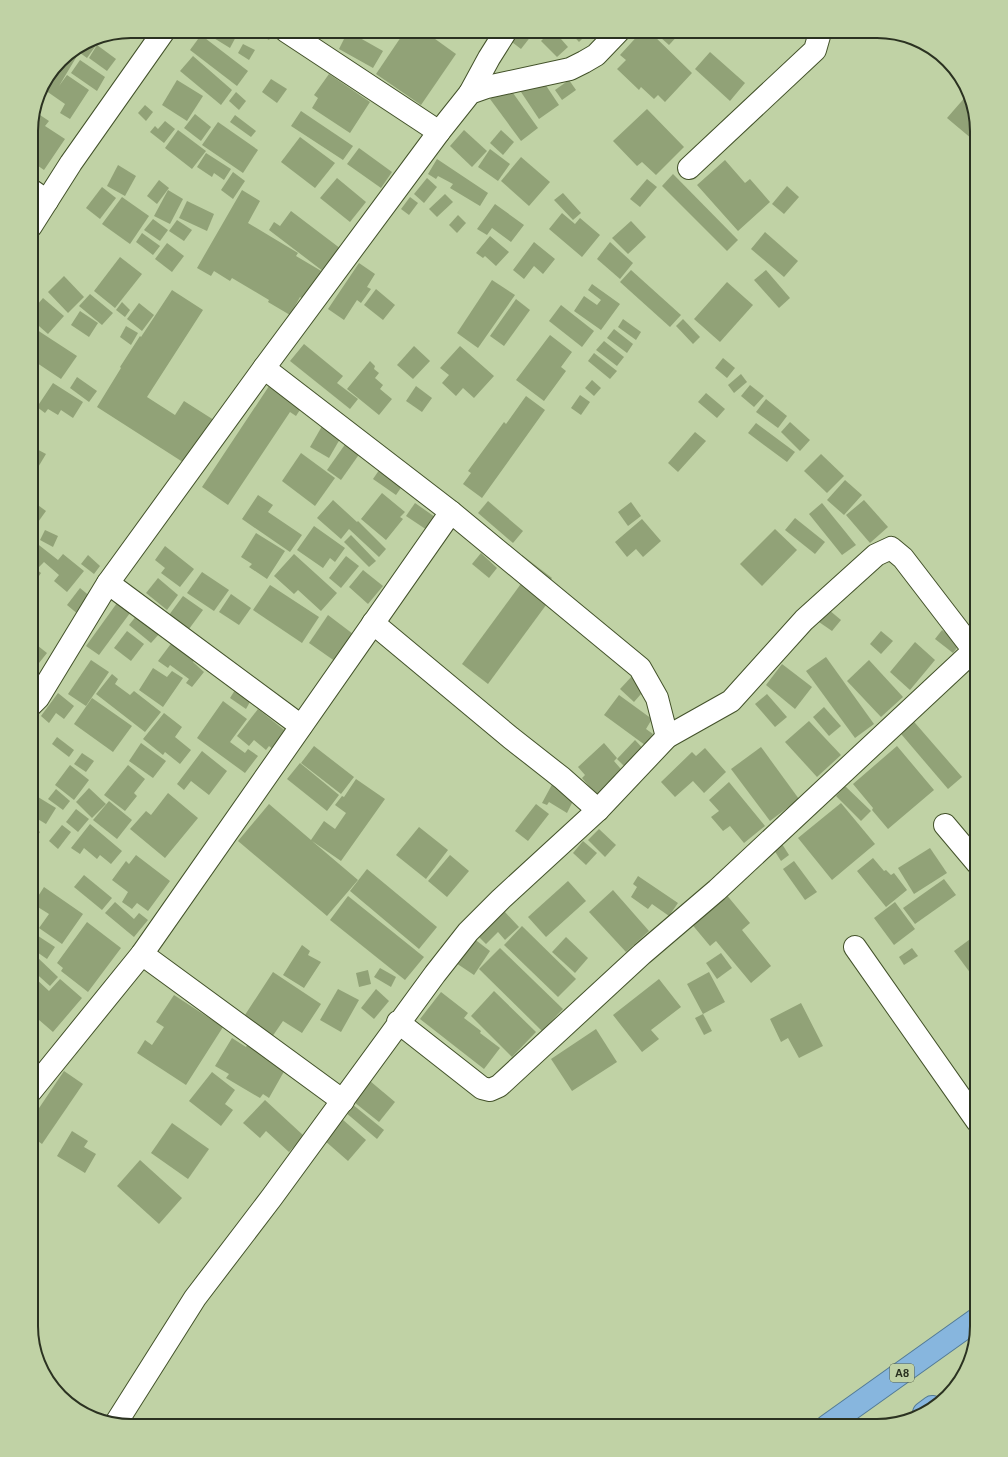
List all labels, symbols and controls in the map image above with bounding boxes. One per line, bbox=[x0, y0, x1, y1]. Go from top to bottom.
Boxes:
road number: A8 bbox=[890, 1364, 914, 1382]

